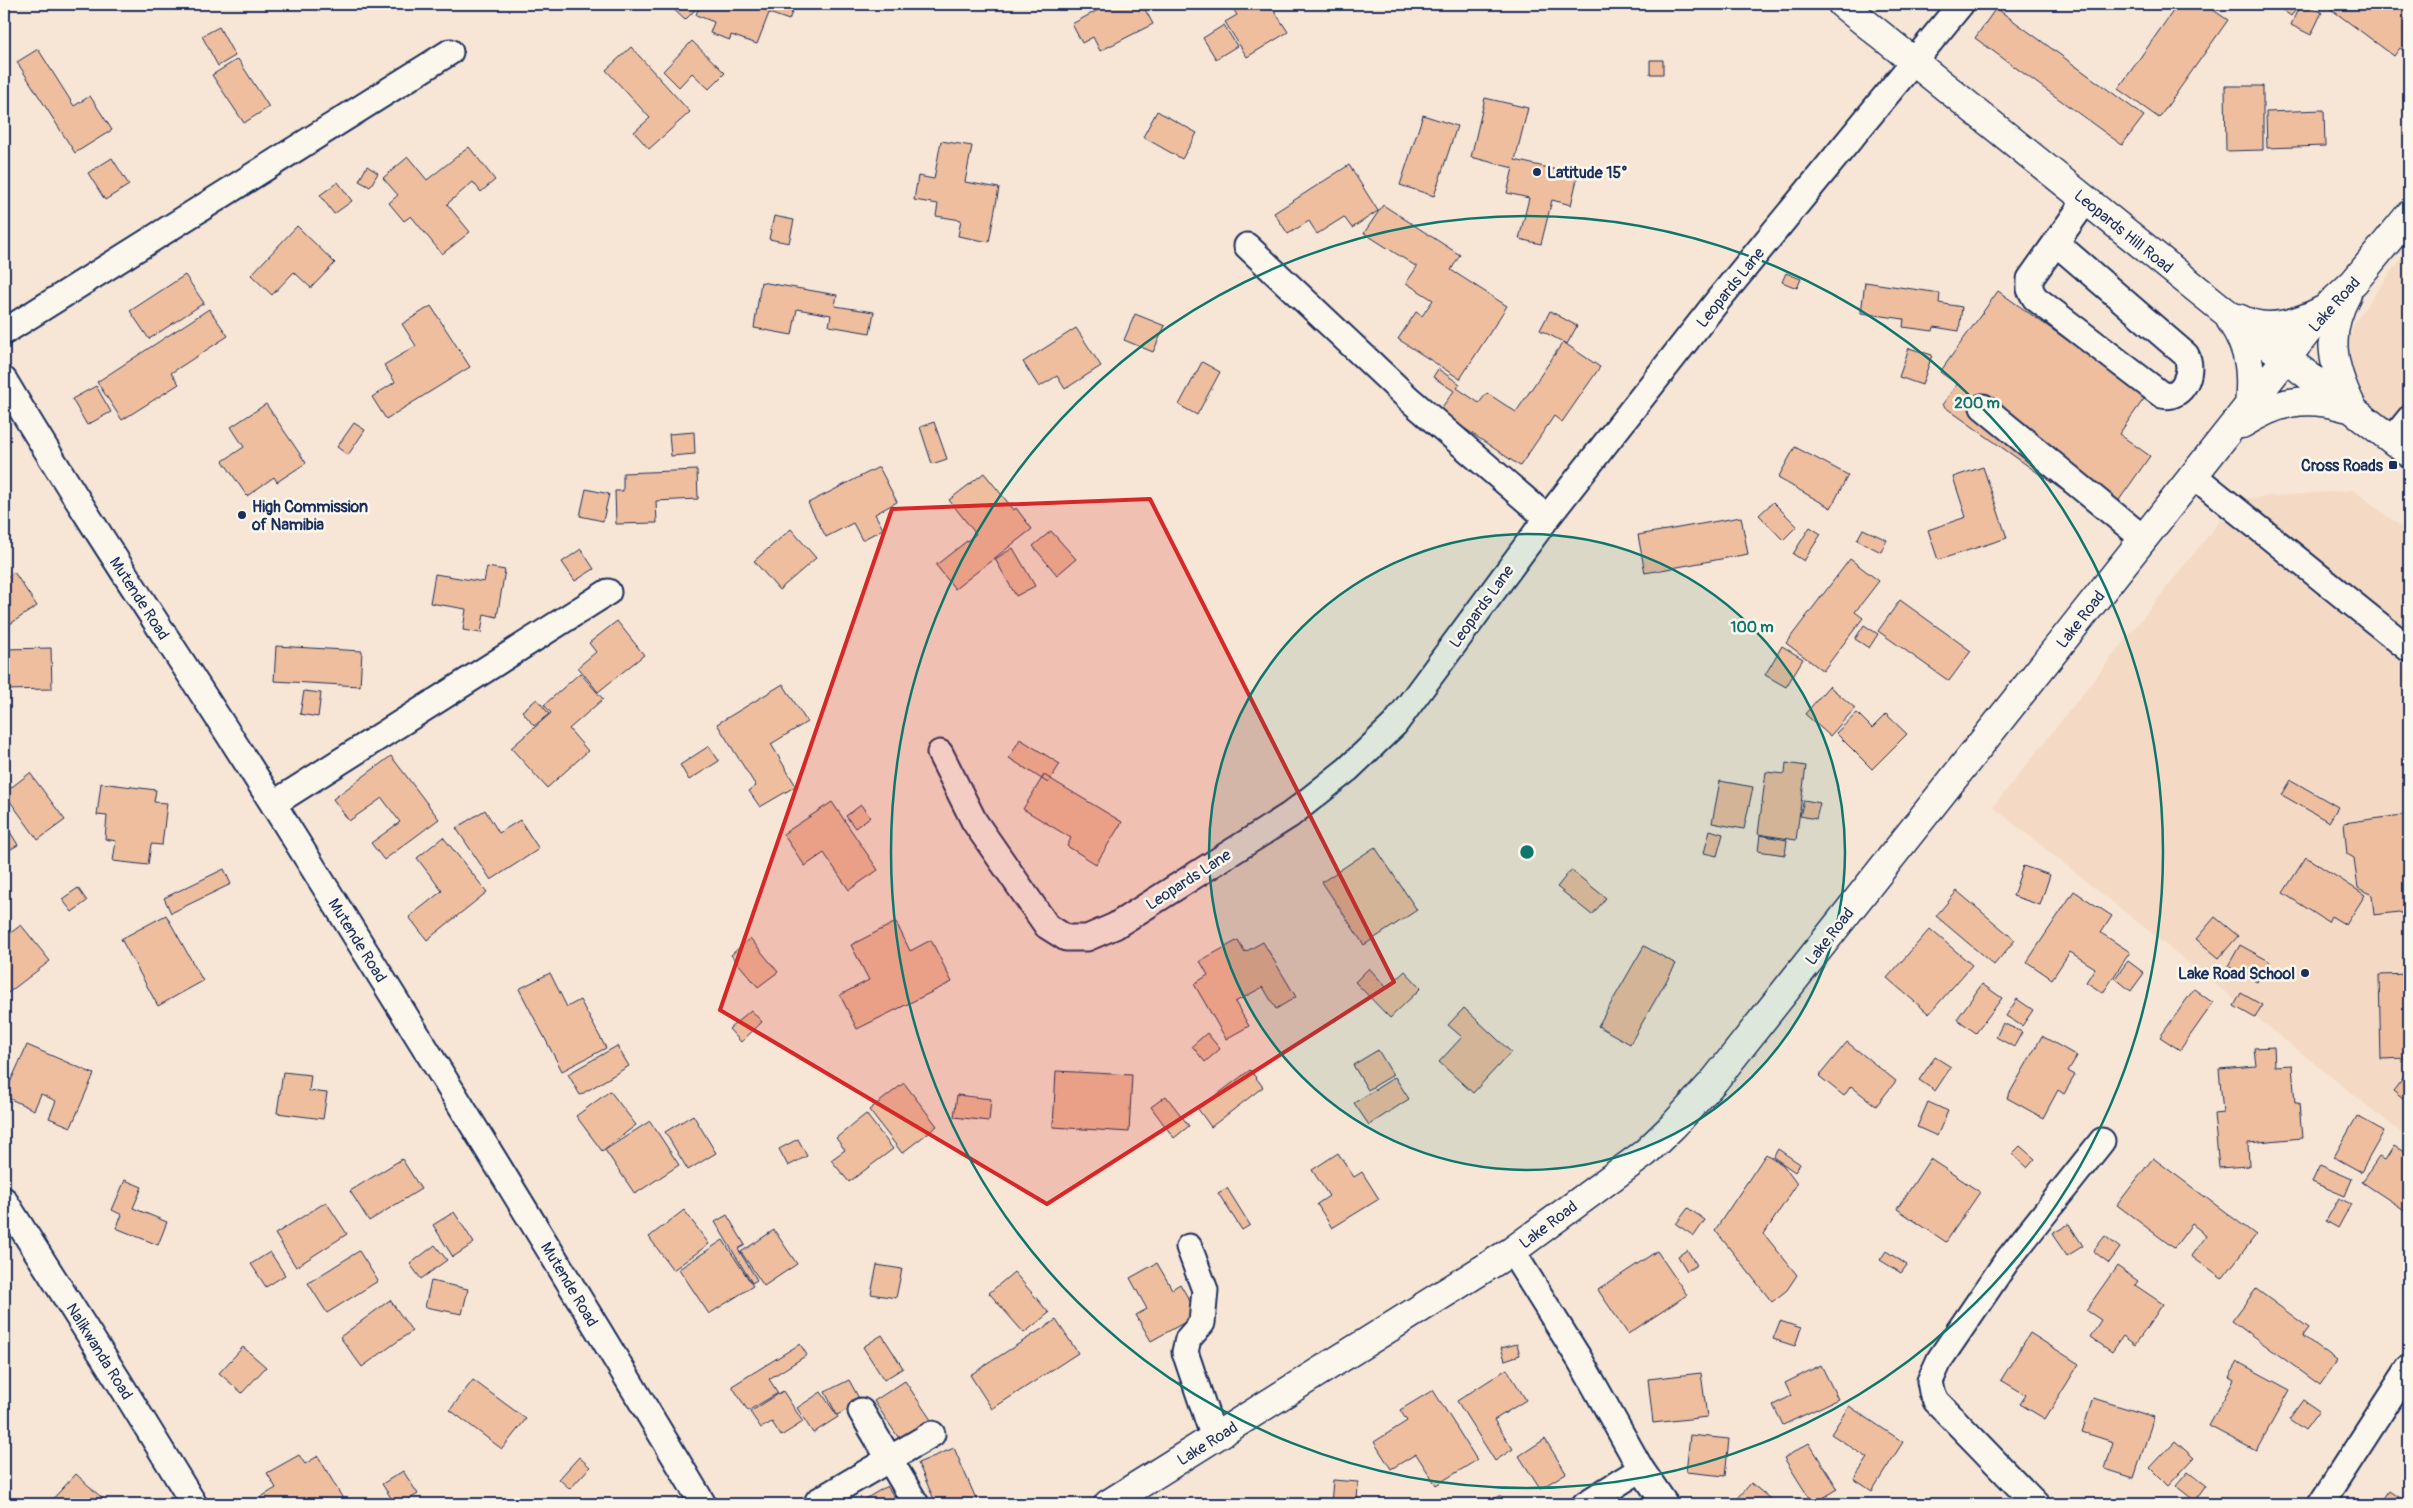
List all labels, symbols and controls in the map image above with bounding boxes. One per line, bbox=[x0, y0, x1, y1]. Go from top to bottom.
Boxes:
place label: Latitude 15° bbox=[1547, 163, 1628, 183]
marker: Latitude 15° bbox=[1531, 166, 1543, 178]
street label: Leopards Hill Road bbox=[2070, 186, 2177, 278]
street label: Leopards Lane bbox=[1692, 243, 1769, 332]
street label: Lake Road bbox=[2305, 273, 2365, 336]
text: 200 m bbox=[1954, 394, 2000, 413]
place label: Cross Roads bbox=[2301, 456, 2384, 476]
marker: Cross Roads bbox=[2387, 459, 2399, 471]
place label: High Commission of Namibia bbox=[251, 497, 368, 535]
marker: High Commission of Namibia bbox=[236, 509, 248, 521]
street label: Mutende Road bbox=[105, 553, 173, 644]
street label: Leopards Lane bbox=[1445, 561, 1519, 652]
street label: Lake Road bbox=[2052, 587, 2109, 652]
text: 100 m bbox=[1731, 618, 1773, 637]
centre of rings bbox=[1518, 843, 1536, 861]
street label: Leopards Lane bbox=[1142, 845, 1235, 915]
street label: Mutende Road bbox=[323, 895, 391, 986]
street label: Lake Road bbox=[1801, 904, 1858, 969]
place label: Lake Road School bbox=[2178, 964, 2295, 984]
marker: Lake Road School bbox=[2299, 967, 2311, 979]
street label: Lake Road bbox=[1516, 1196, 1582, 1253]
street label: Mutende Road bbox=[536, 1239, 602, 1330]
street label: Nalikwanda Road bbox=[61, 1299, 137, 1404]
street label: Lake Road bbox=[1174, 1417, 1242, 1470]

